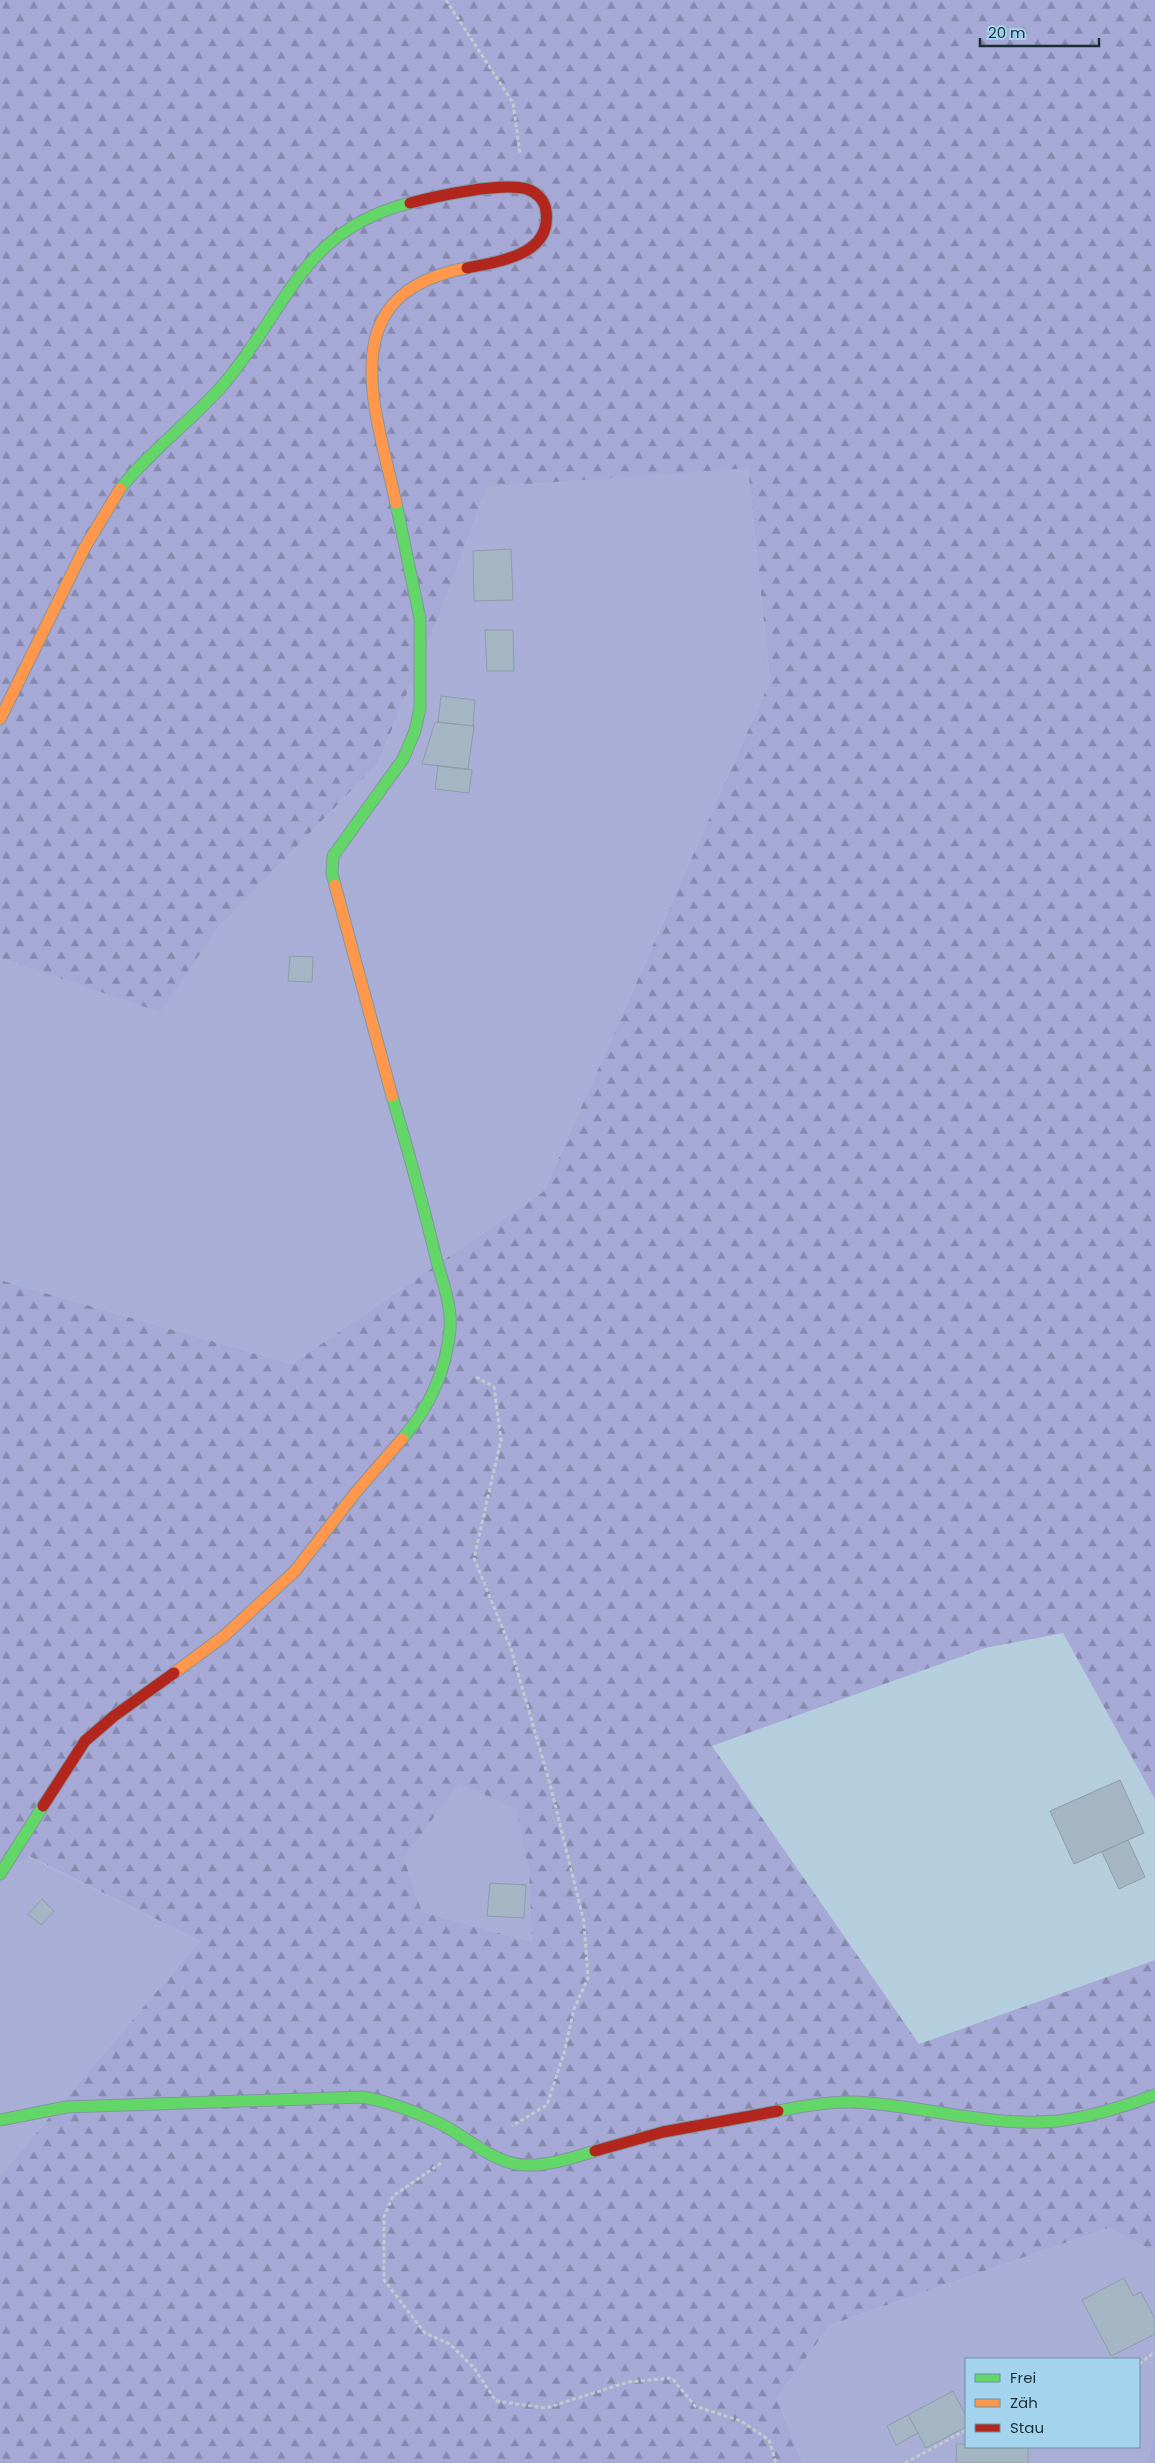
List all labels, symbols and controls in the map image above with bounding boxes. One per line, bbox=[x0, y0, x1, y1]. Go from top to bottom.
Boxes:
scale bar bbox=[980, 15, 1099, 47]
text: 20 m bbox=[988, 22, 1026, 43]
legend bbox=[965, 2358, 1140, 2448]
text: Frei bbox=[1010, 2367, 1036, 2388]
text: Zäh bbox=[1010, 2392, 1038, 2413]
text: Stau bbox=[1010, 2417, 1044, 2438]

